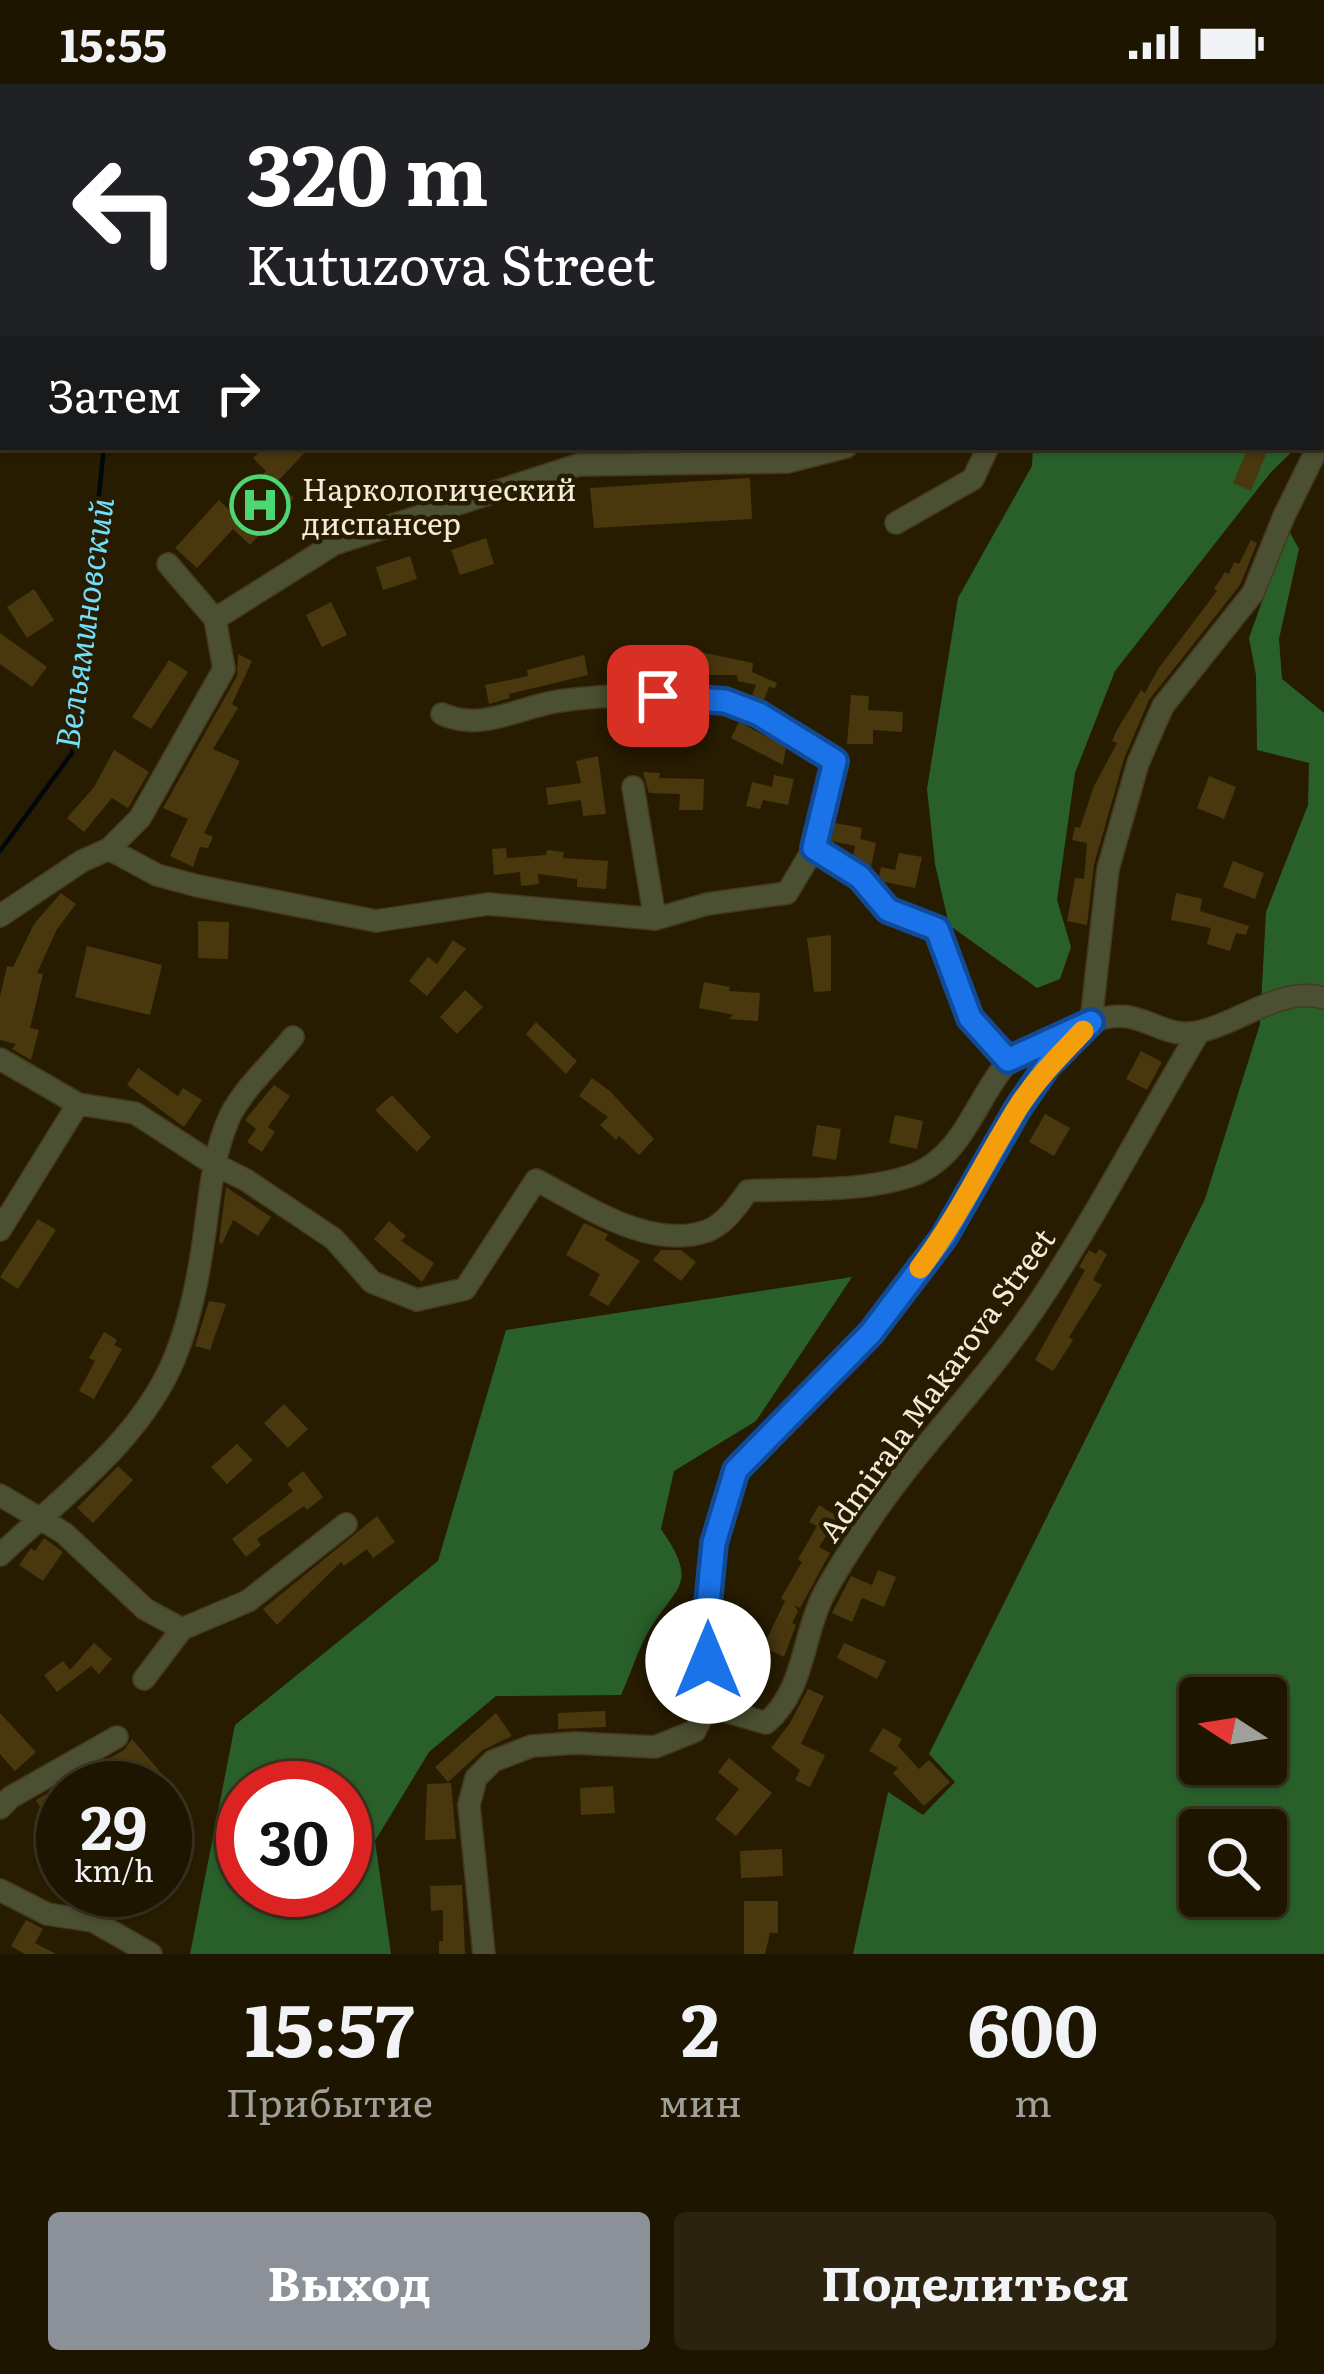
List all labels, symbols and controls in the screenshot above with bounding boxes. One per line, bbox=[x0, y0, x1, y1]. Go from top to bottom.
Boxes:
text: 15:55 bbox=[60, 9, 167, 76]
text: 320 m bbox=[246, 107, 489, 232]
icon: left bbox=[48, 132, 204, 288]
text: Kutuzova Street bbox=[246, 221, 655, 302]
text: Затем bbox=[48, 360, 181, 427]
icon: right bbox=[205, 360, 271, 426]
place label: Наркологический диспансер bbox=[302, 466, 577, 544]
hospital icon: Наркологический диспансер bbox=[229, 474, 291, 536]
water label: Вельяминовский bbox=[40, 494, 124, 752]
pin bbox=[607, 645, 709, 747]
icon: arrive bbox=[625, 663, 691, 729]
street label: Admirala Makarova Street bbox=[806, 1218, 1064, 1550]
position arrow bbox=[645, 1598, 771, 1724]
north arrow bbox=[1179, 1677, 1287, 1785]
map controls bbox=[1179, 1677, 1287, 1917]
speed limit sign: 30 bbox=[216, 1761, 372, 1917]
text: 29 bbox=[81, 1779, 147, 1868]
button: search bbox=[1179, 1809, 1287, 1917]
text: km/h bbox=[74, 1847, 154, 1891]
text: 15:57 bbox=[245, 1972, 414, 2079]
text: 2 bbox=[681, 1972, 720, 2079]
text: 600 bbox=[967, 1972, 1098, 2079]
text: Прибытие bbox=[226, 2071, 433, 2129]
text: мин bbox=[659, 2071, 742, 2129]
text: m bbox=[1014, 2071, 1052, 2129]
button: Выход bbox=[48, 2212, 650, 2350]
button: Поделиться bbox=[674, 2212, 1276, 2350]

